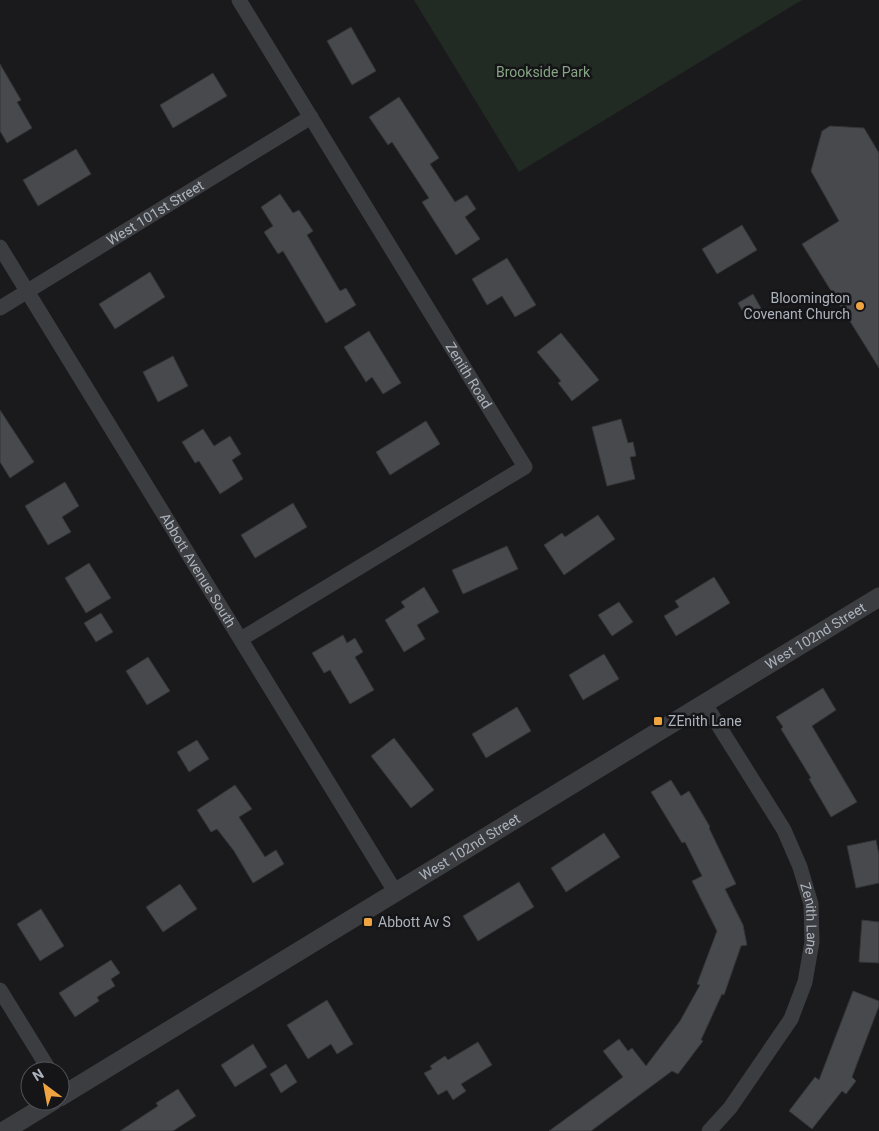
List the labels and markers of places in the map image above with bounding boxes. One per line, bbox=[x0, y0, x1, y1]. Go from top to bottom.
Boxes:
place label: Bloomington Covenant Church bbox=[744, 290, 850, 322]
marker: Bloomington Covenant Church bbox=[854, 300, 866, 312]
place label: ZEnith Lane bbox=[668, 713, 742, 729]
marker: ZEnith Lane bbox=[652, 715, 664, 727]
place label: Abbott Av S bbox=[378, 914, 451, 930]
marker: Abbott Av S bbox=[362, 916, 374, 928]

